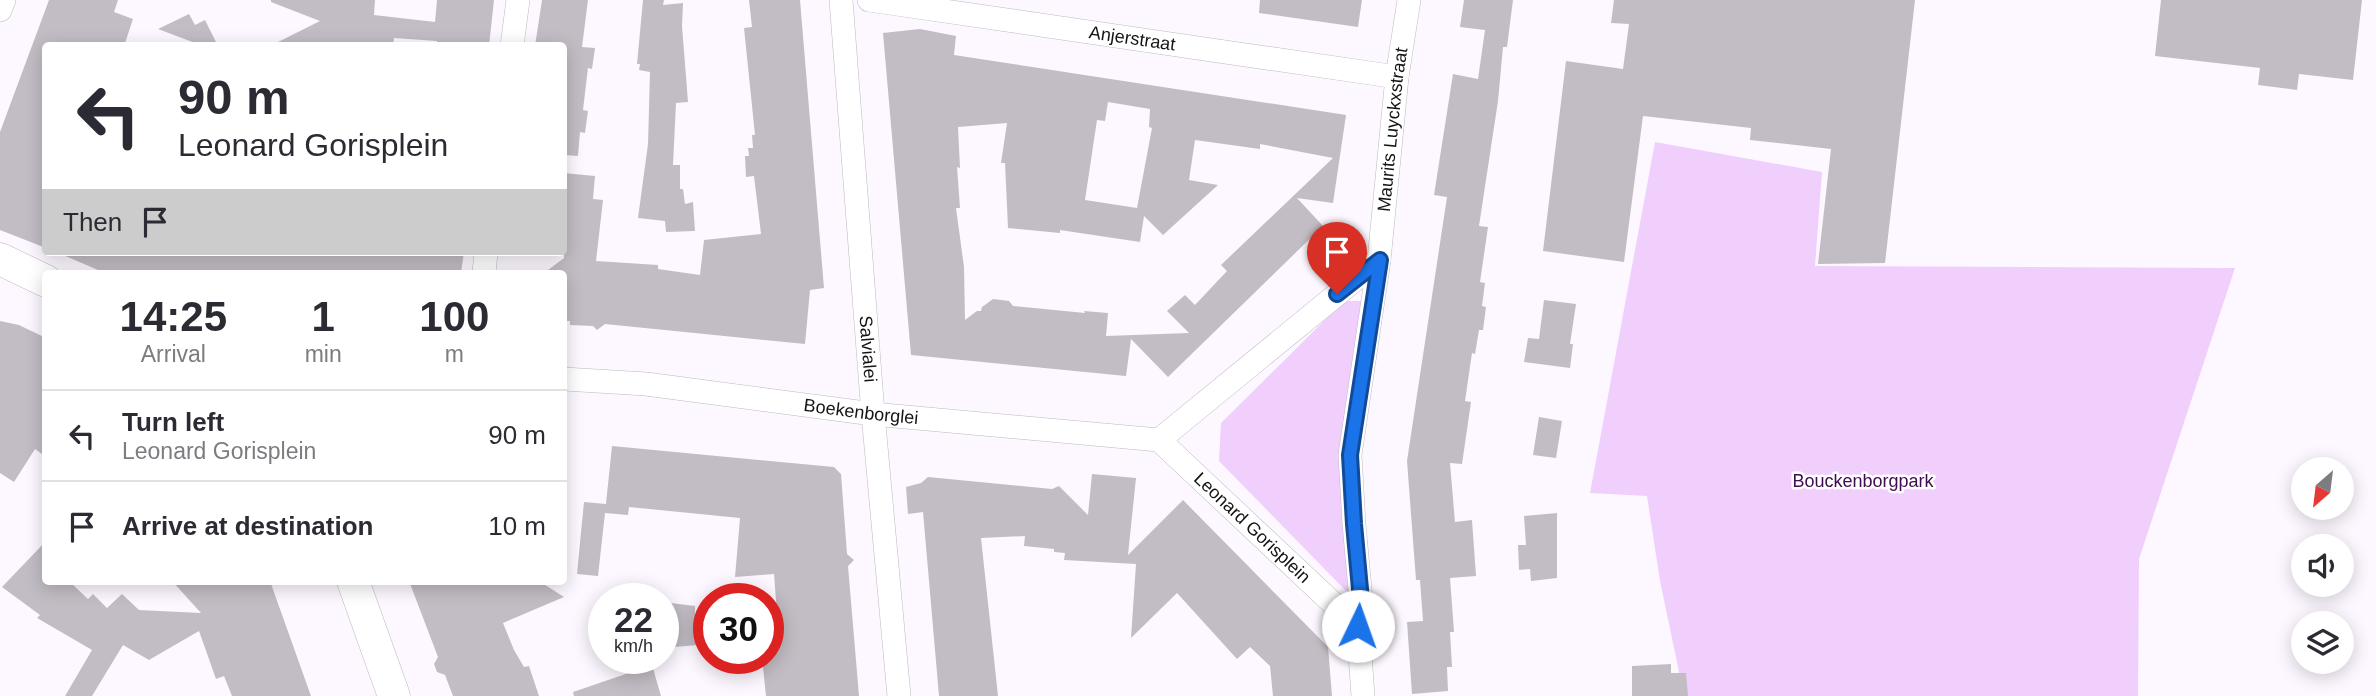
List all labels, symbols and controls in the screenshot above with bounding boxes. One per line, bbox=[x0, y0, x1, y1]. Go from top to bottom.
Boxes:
street label: Anjerstraat bbox=[1088, 22, 1177, 55]
street label: Maurits Luyckxstraat bbox=[1374, 46, 1411, 213]
icon: left bbox=[63, 70, 154, 161]
text: 90 m bbox=[178, 70, 290, 124]
text: Leonard Gorisplein bbox=[178, 127, 448, 163]
icon: arrive bbox=[136, 203, 174, 241]
text: Then bbox=[63, 207, 122, 237]
pin bbox=[1307, 222, 1367, 294]
icon: arrive bbox=[1318, 233, 1356, 271]
text: 14:25 bbox=[120, 293, 227, 340]
text: 1 bbox=[311, 293, 335, 340]
text: 100 bbox=[419, 293, 489, 340]
street label: Salvialei bbox=[855, 315, 881, 383]
text: Arrival bbox=[141, 341, 206, 367]
text: min bbox=[305, 341, 342, 367]
text: m bbox=[445, 341, 464, 367]
street label: Boekenborglei bbox=[803, 395, 919, 428]
text: Turn left bbox=[122, 407, 224, 437]
icon: left bbox=[63, 417, 101, 455]
text: 90 m bbox=[488, 420, 546, 450]
text: Leonard Gorisplein bbox=[122, 438, 316, 464]
north arrow bbox=[2291, 457, 2354, 520]
map controls bbox=[2291, 457, 2354, 674]
street label: Leonard Gorisplein bbox=[1190, 468, 1315, 587]
park label: Bouckenborgpark bbox=[1792, 471, 1935, 491]
icon: arrive bbox=[63, 508, 101, 546]
text: Arrive at destination bbox=[122, 511, 373, 541]
text: 10 m bbox=[488, 511, 546, 541]
button: sound bbox=[2291, 534, 2354, 597]
speed limit sign: 30 bbox=[693, 583, 784, 674]
position arrow bbox=[1321, 589, 1395, 663]
text: 22 bbox=[614, 600, 653, 639]
button: layers bbox=[2291, 611, 2354, 674]
text: km/h bbox=[614, 636, 653, 656]

